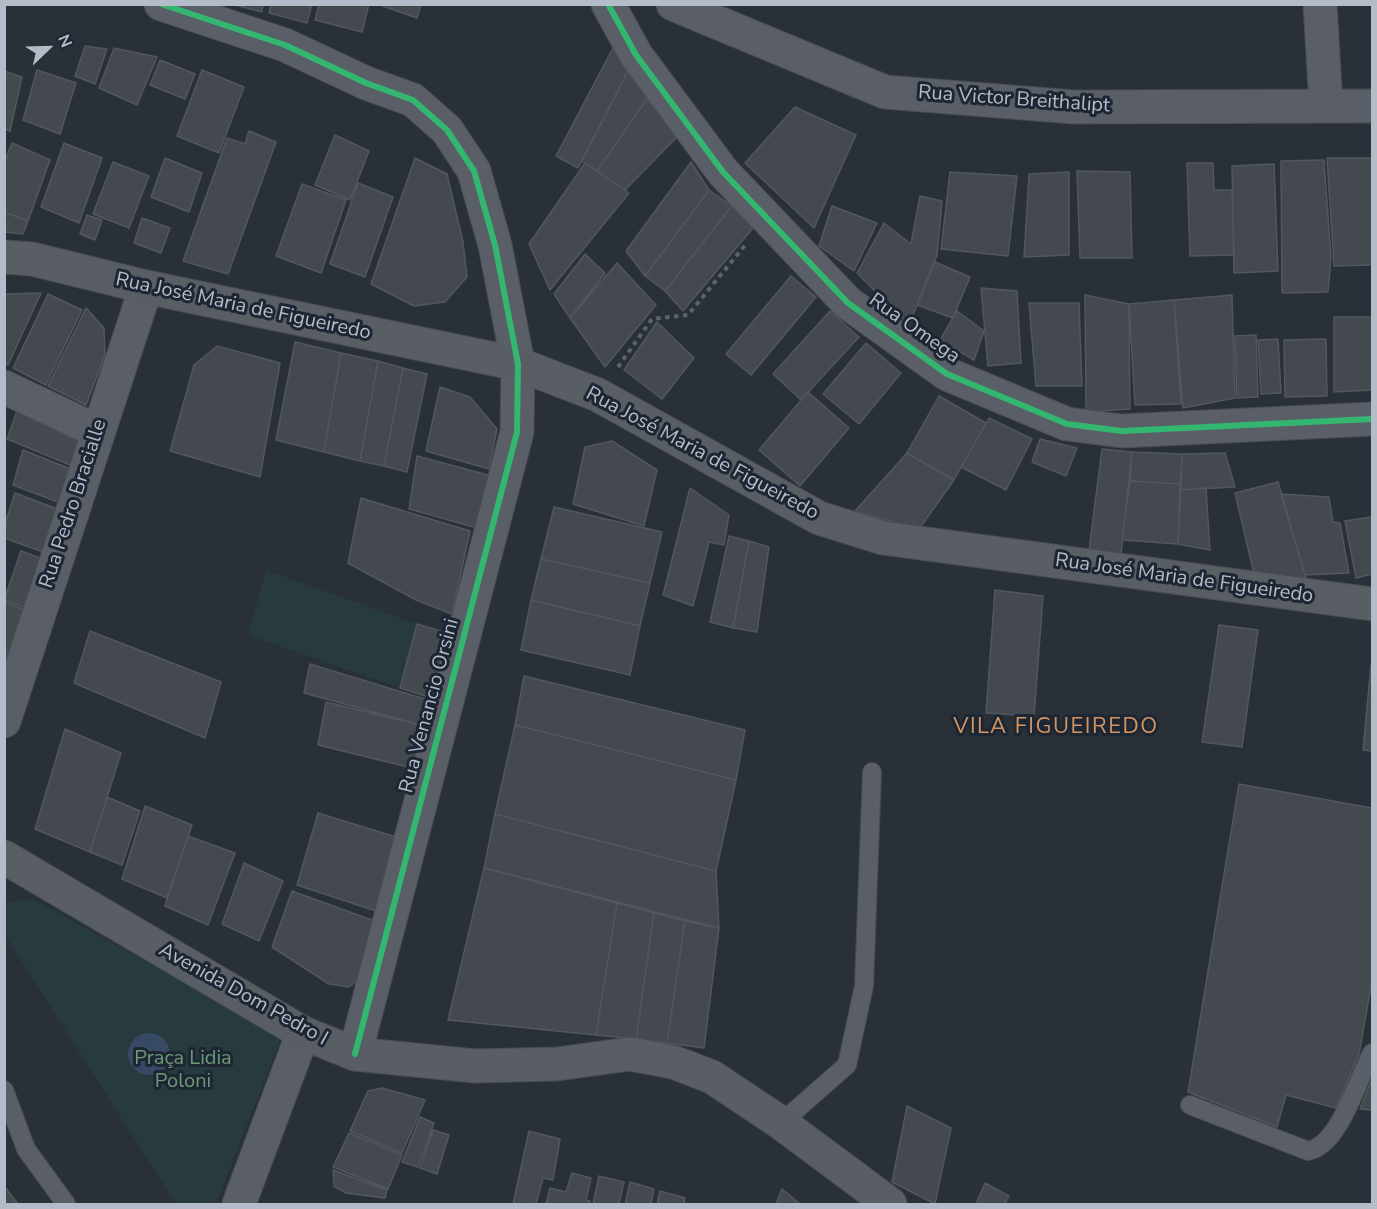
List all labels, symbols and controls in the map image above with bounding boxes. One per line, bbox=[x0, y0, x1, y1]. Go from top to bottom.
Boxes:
north arrow bbox=[18, 18, 78, 78]
text: N bbox=[52, 31, 77, 51]
street label: Rua Victor Breithalipt bbox=[917, 81, 1111, 119]
street label: Rua José Maria de Figueiredo bbox=[113, 268, 373, 346]
street label: Rua Omega bbox=[864, 289, 964, 369]
street label: Rua José Maria de Figueiredo bbox=[581, 382, 823, 526]
street label: Rua Pedro Bracialle bbox=[35, 417, 113, 591]
street label: Rua José Maria de Figueiredo bbox=[1053, 549, 1315, 609]
street label: Rua Venancio Orsini bbox=[395, 616, 465, 796]
district label: VILA FIGUEIREDO bbox=[953, 715, 1159, 741]
street label: Avenida Dom Pedro I bbox=[154, 939, 332, 1051]
park label: Praça Lidia Poloni bbox=[134, 1047, 232, 1094]

